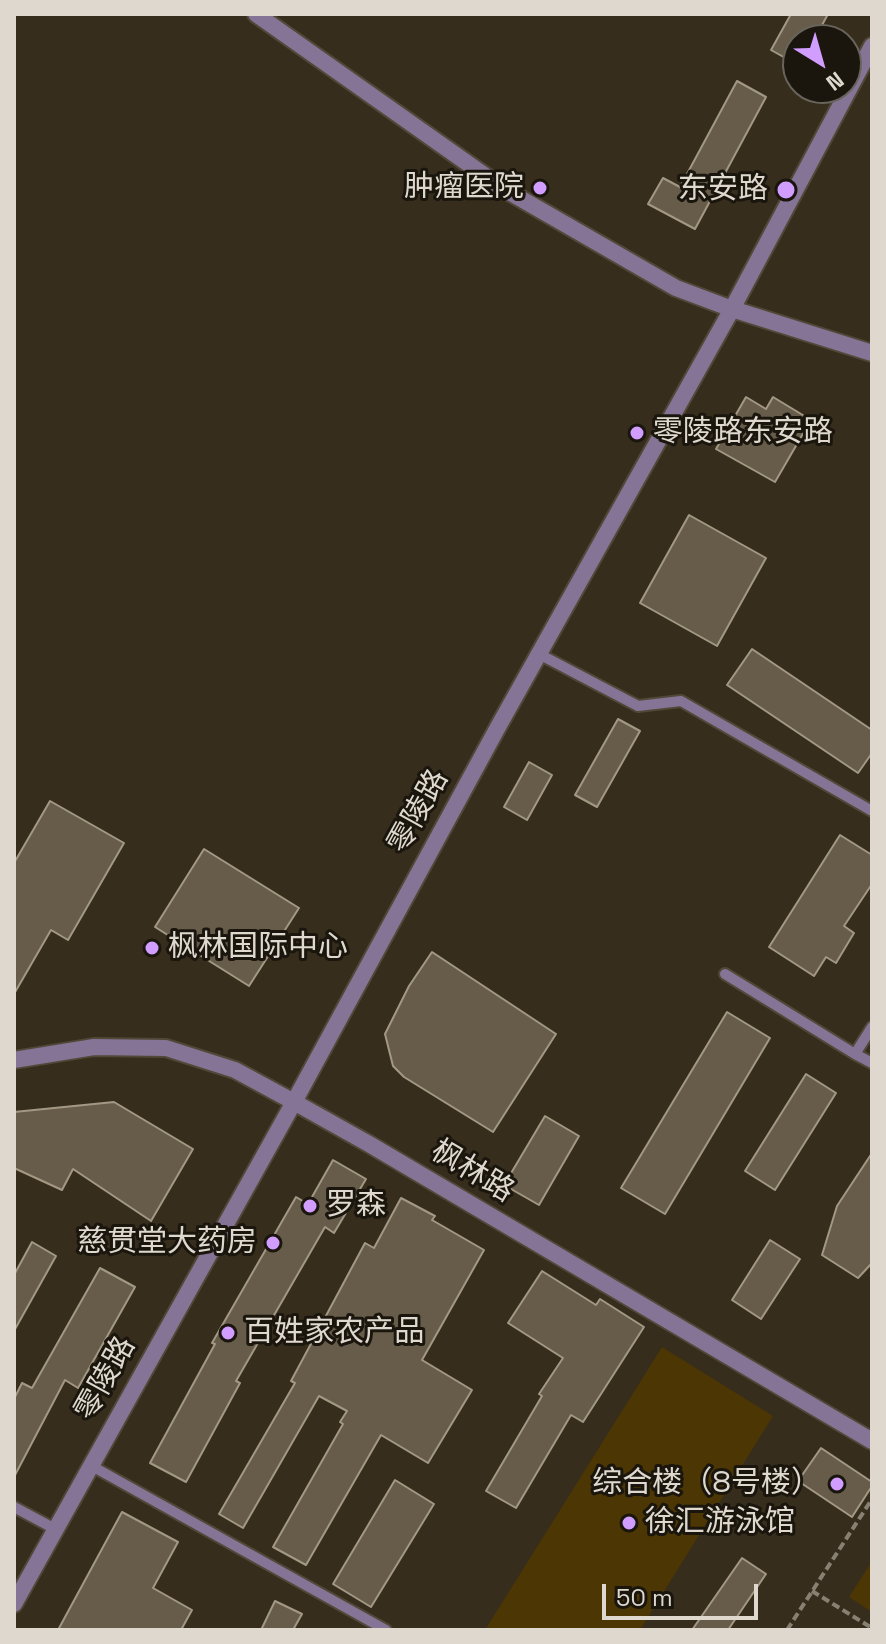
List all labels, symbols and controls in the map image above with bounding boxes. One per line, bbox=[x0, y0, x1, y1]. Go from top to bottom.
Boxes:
north arrow bbox=[782, 24, 862, 104]
text: N bbox=[821, 66, 850, 97]
place label: 肿瘤医院 bbox=[404, 170, 524, 206]
place label: 东安路 bbox=[678, 172, 768, 208]
marker: 肿瘤医院 bbox=[531, 179, 549, 197]
marker: 东安路 bbox=[775, 179, 797, 201]
place label: 零陵路东安路 bbox=[653, 415, 833, 451]
marker: 零陵路东安路 bbox=[628, 424, 646, 442]
street label: 零陵路 bbox=[381, 764, 457, 860]
place label: 枫林国际中心 bbox=[168, 930, 348, 966]
marker: 枫林国际中心 bbox=[143, 939, 161, 957]
street label: 枫林路 bbox=[424, 1133, 520, 1211]
place label: 罗森 bbox=[326, 1188, 386, 1224]
marker: 罗森 bbox=[301, 1197, 319, 1215]
place label: 慈贯堂大药房 bbox=[77, 1225, 257, 1261]
marker: 慈贯堂大药房 bbox=[264, 1234, 282, 1252]
place label: 百姓家农产品 bbox=[244, 1315, 424, 1351]
marker: 百姓家农产品 bbox=[219, 1324, 237, 1342]
street label: 零陵路 bbox=[68, 1331, 144, 1427]
place label: 综合楼（8号楼） bbox=[592, 1466, 821, 1502]
marker: 综合楼（8号楼） bbox=[828, 1475, 846, 1493]
place label: 徐汇游泳馆 bbox=[645, 1505, 795, 1541]
marker: 徐汇游泳馆 bbox=[620, 1514, 638, 1532]
scale bar bbox=[606, 1568, 762, 1618]
text: 50 m bbox=[616, 1582, 673, 1613]

